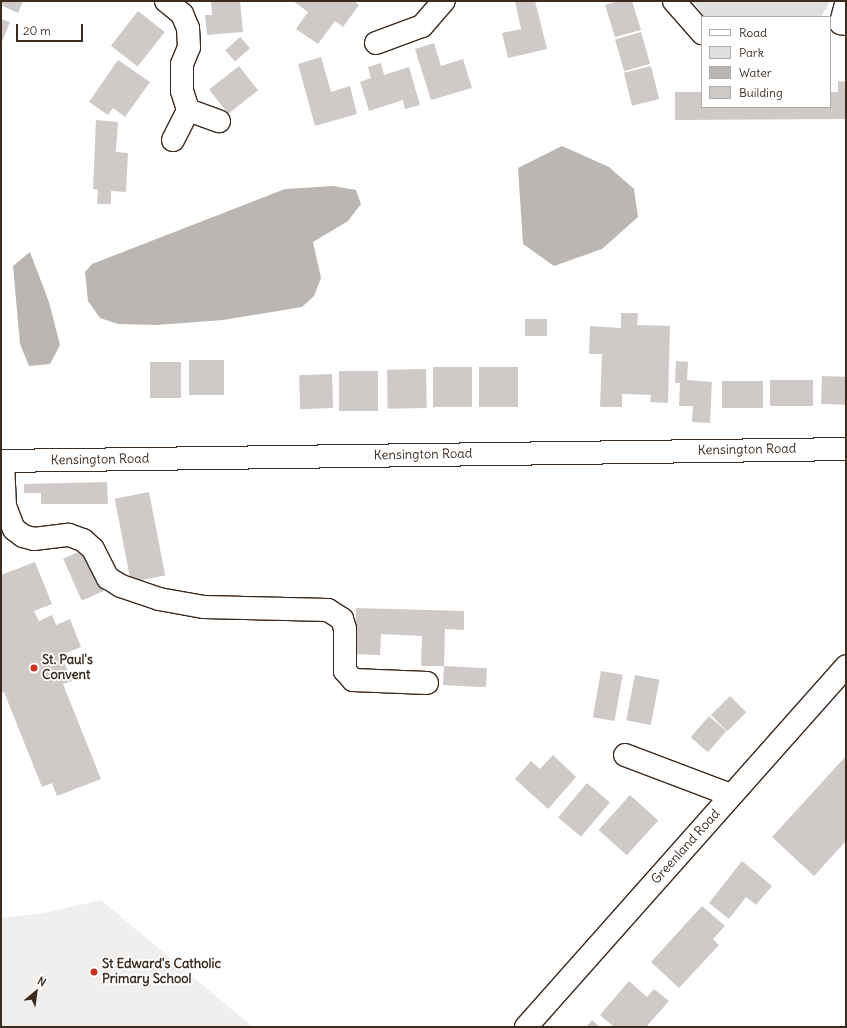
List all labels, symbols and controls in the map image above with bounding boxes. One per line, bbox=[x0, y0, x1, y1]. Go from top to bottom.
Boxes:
scale bar bbox=[18, 16, 85, 42]
legend bbox=[701, 16, 831, 108]
text: 20 m bbox=[23, 23, 51, 38]
text: Road bbox=[739, 25, 767, 40]
text: Park bbox=[739, 45, 764, 60]
text: Water bbox=[739, 65, 772, 80]
text: Building bbox=[739, 85, 783, 100]
street label: Kensington Road bbox=[698, 441, 796, 459]
street label: Kensington Road bbox=[374, 446, 472, 464]
street label: Kensington Road bbox=[51, 451, 149, 469]
place label: St. Paul's Convent bbox=[42, 653, 93, 684]
marker: St. Paul's Convent bbox=[29, 663, 39, 673]
street label: Greenland Road bbox=[648, 807, 724, 887]
place label: St Edward's Catholic Primary School bbox=[102, 957, 221, 988]
marker: St Edward's Catholic Primary School bbox=[89, 967, 99, 977]
north arrow bbox=[16, 972, 56, 1012]
text: N bbox=[35, 974, 49, 989]

